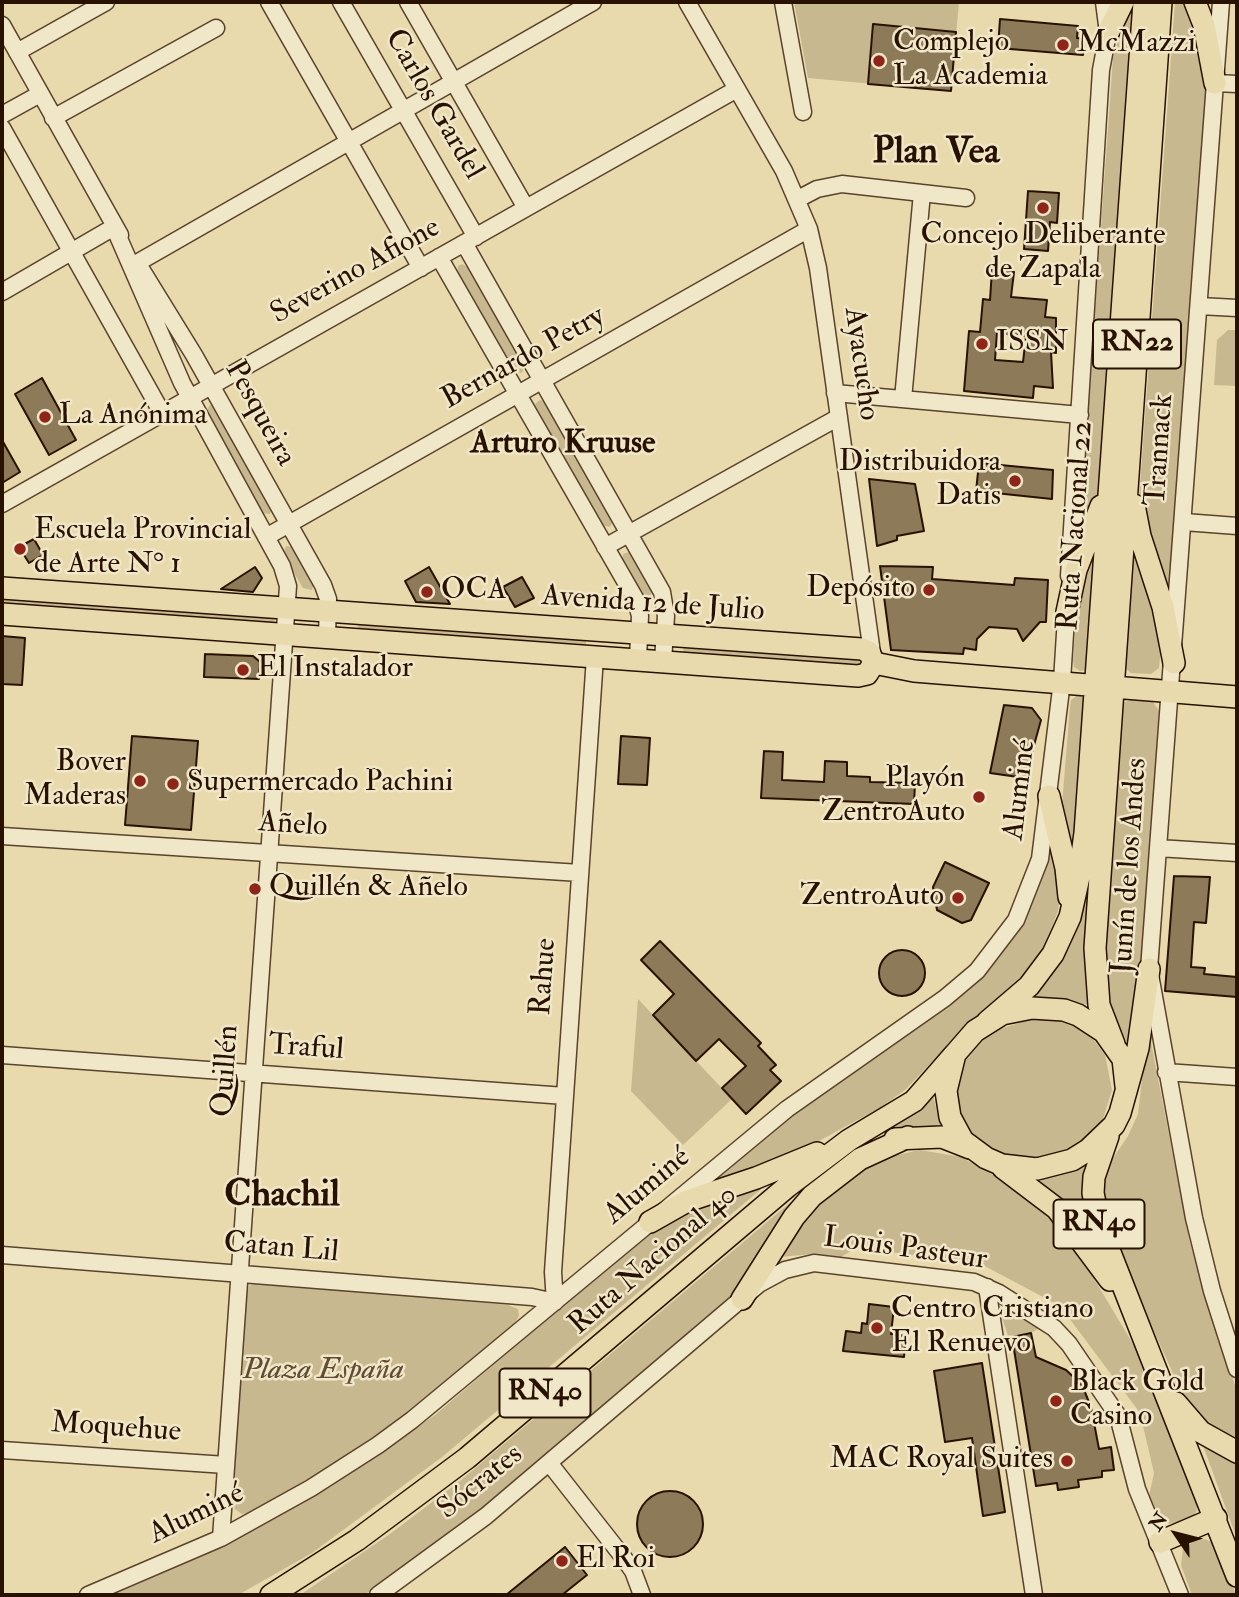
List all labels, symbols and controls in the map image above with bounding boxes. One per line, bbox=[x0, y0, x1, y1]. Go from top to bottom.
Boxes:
street label: Carlos Gardel bbox=[376, 24, 490, 186]
place label: Complejo La Academia bbox=[893, 26, 1048, 96]
place label: McMazzi bbox=[1077, 27, 1196, 63]
marker: McMazzi bbox=[1055, 37, 1071, 53]
marker: Complejo La Academia bbox=[871, 53, 887, 69]
district label: Plan Vea bbox=[873, 132, 999, 176]
marker: Concejo Deliberante de Zapala bbox=[1035, 200, 1051, 216]
street label: Severino Afione bbox=[265, 211, 447, 333]
place label: Concejo Deliberante de Zapala bbox=[921, 219, 1165, 290]
street label: Bernardo Petry bbox=[436, 299, 612, 419]
street label: Ayacucho bbox=[834, 305, 886, 423]
road number: RN22 bbox=[1093, 320, 1181, 368]
place label: ISSN bbox=[996, 326, 1068, 362]
marker: ISSN bbox=[974, 336, 990, 352]
street label: Pesqueira bbox=[215, 355, 303, 473]
street label: Trannack bbox=[1139, 393, 1183, 507]
place label: La Anónima bbox=[59, 399, 207, 435]
marker: La Anónima bbox=[37, 409, 53, 425]
street label: Ruta Nacional 22 bbox=[1052, 420, 1102, 632]
district label: Arturo Kruuse bbox=[471, 426, 655, 464]
place label: Distribuidora Datis bbox=[839, 446, 1001, 516]
marker: Distribuidora Datis bbox=[1007, 473, 1023, 489]
place label: Escuela Provincial de Arte N° 1 bbox=[34, 514, 251, 584]
marker: Escuela Provincial de Arte N° 1 bbox=[12, 541, 28, 557]
place label: Depósito bbox=[806, 572, 915, 608]
place label: OCA bbox=[441, 574, 506, 610]
street label: Avenida 12 de Julio bbox=[540, 579, 766, 631]
marker: Depósito bbox=[921, 582, 937, 598]
marker: OCA bbox=[419, 584, 435, 600]
place label: El Instalador bbox=[257, 652, 413, 688]
marker: El Instalador bbox=[235, 662, 251, 678]
street label: Aluminé bbox=[997, 737, 1045, 843]
place label: Bover Maderas bbox=[24, 746, 126, 816]
street label: Junín de los Andes bbox=[1105, 757, 1157, 975]
place label: Playón ZentroAuto bbox=[821, 762, 965, 832]
place label: Supermercado Pachini bbox=[187, 766, 453, 802]
marker: Bover Maderas bbox=[132, 773, 148, 789]
marker: Supermercado Pachini bbox=[165, 776, 181, 792]
marker: Playón ZentroAuto bbox=[971, 789, 987, 805]
street label: Añelo bbox=[257, 806, 329, 846]
place label: Quillén & Añelo bbox=[269, 871, 468, 907]
place label: ZentroAuto bbox=[800, 880, 944, 916]
marker: Quillén & Añelo bbox=[247, 881, 263, 897]
marker: ZentroAuto bbox=[950, 890, 966, 906]
street label: Rahue bbox=[524, 937, 566, 1017]
street label: Quillén bbox=[206, 1024, 248, 1118]
street label: Traful bbox=[267, 1028, 345, 1070]
street label: Aluminé bbox=[598, 1141, 698, 1233]
district label: Chachil bbox=[224, 1175, 340, 1219]
street label: Ruta Nacional 40 bbox=[563, 1178, 745, 1344]
road number: RN40 bbox=[1054, 1200, 1144, 1248]
street label: Louis Pasteur bbox=[821, 1221, 989, 1279]
street label: Catan Lil bbox=[222, 1226, 340, 1272]
place label: Centro Cristiano El Renuevo bbox=[891, 1293, 1093, 1364]
marker: Centro Cristiano El Renuevo bbox=[869, 1320, 885, 1336]
park label: Plaza España bbox=[242, 1354, 404, 1390]
place label: Black Gold Casino bbox=[1070, 1366, 1204, 1436]
road number: RN40 bbox=[500, 1368, 590, 1418]
marker: Black Gold Casino bbox=[1048, 1393, 1064, 1409]
street label: Moquehue bbox=[50, 1407, 182, 1451]
street label: Sócrates bbox=[431, 1438, 531, 1528]
place label: MAC Royal Suites bbox=[830, 1443, 1053, 1479]
marker: MAC Royal Suites bbox=[1059, 1453, 1075, 1469]
street label: Aluminé bbox=[144, 1477, 250, 1553]
north arrow bbox=[1141, 1499, 1211, 1569]
text: N bbox=[1144, 1508, 1174, 1536]
place label: El Roi bbox=[576, 1543, 655, 1579]
marker: El Roi bbox=[554, 1553, 570, 1569]

